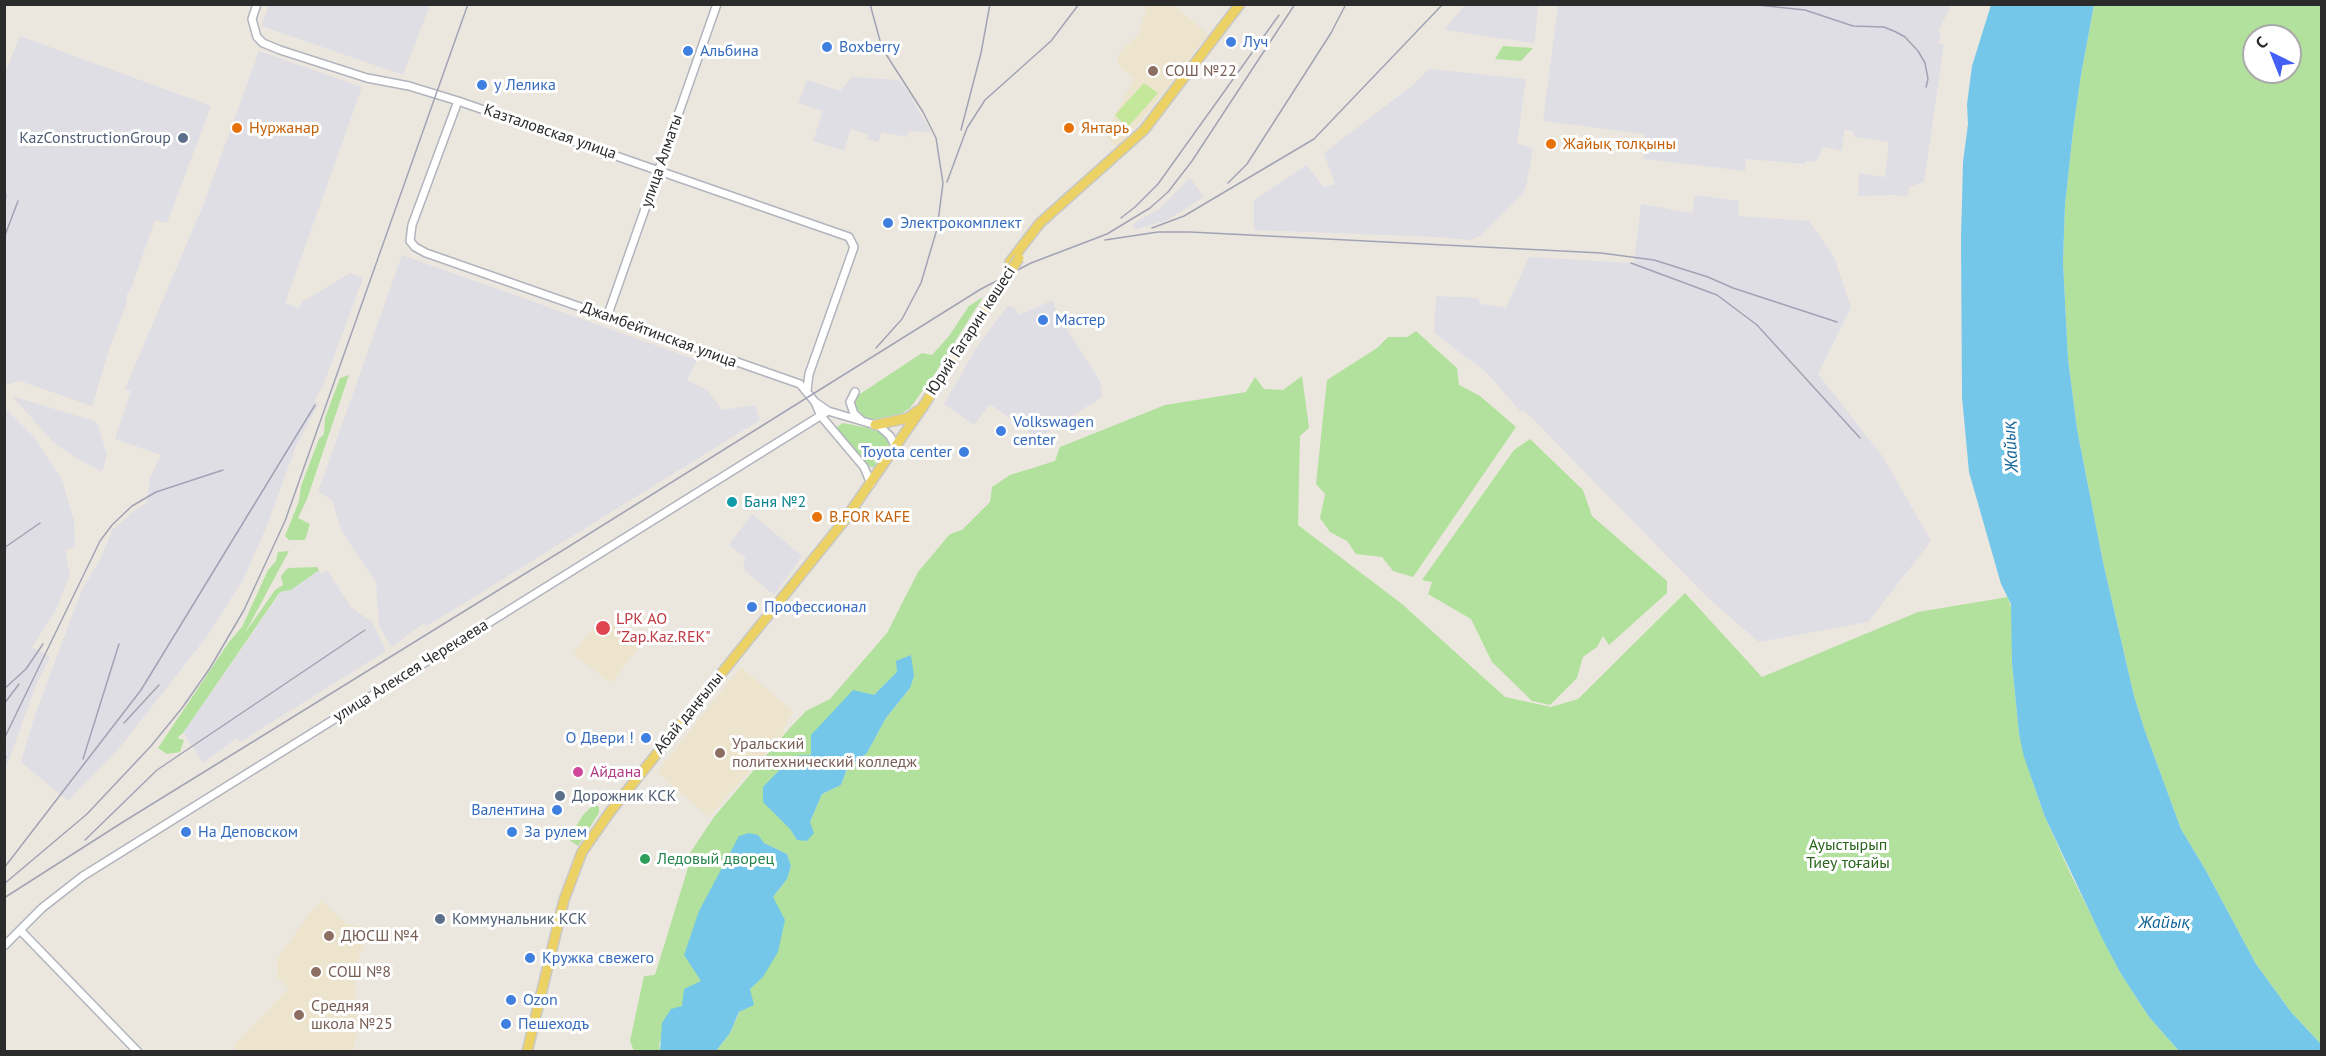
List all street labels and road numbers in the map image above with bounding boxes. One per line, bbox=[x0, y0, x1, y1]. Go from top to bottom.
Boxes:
street label: Казталовская улица bbox=[481, 100, 619, 164]
street label: улица Алматы bbox=[637, 112, 687, 210]
street label: Юрий Гагарин көшесі bbox=[922, 263, 1020, 399]
street label: Джамбейтинская улица bbox=[579, 298, 739, 372]
street label: улица Алексея Черекаева bbox=[330, 615, 492, 727]
street label: Абай даңғылы bbox=[650, 668, 728, 758]

